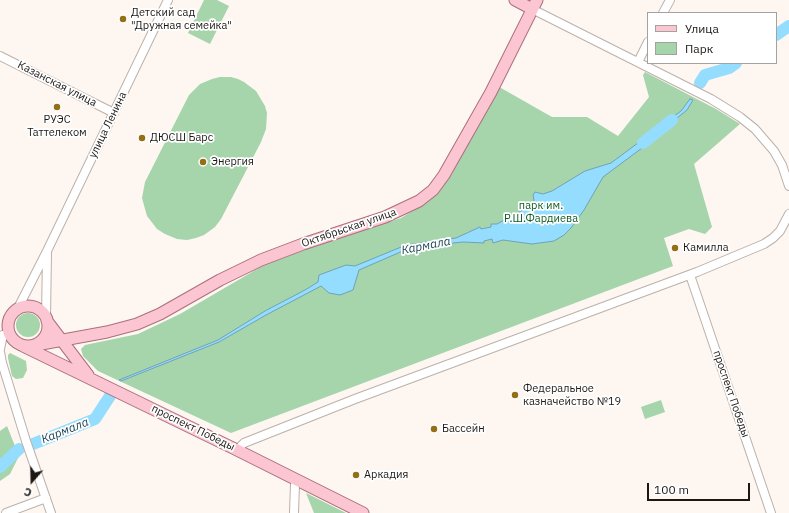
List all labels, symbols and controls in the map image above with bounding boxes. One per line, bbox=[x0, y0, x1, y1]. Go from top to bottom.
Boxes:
place label: Детский сад "Дружная семейка" bbox=[131, 6, 232, 32]
legend bbox=[647, 12, 777, 64]
marker: Детский сад "Дружная семейка" bbox=[118, 14, 128, 24]
text: Улица bbox=[685, 21, 719, 36]
text: Парк bbox=[685, 41, 713, 56]
street label: Казанская улица bbox=[15, 58, 99, 110]
street label: улица Ленина bbox=[86, 90, 130, 160]
marker: РУЭС Таттелеком bbox=[52, 102, 62, 112]
place label: РУЭС Таттелеком bbox=[27, 113, 87, 139]
place label: ДЮСШ Барс bbox=[150, 131, 213, 145]
marker: ДЮСШ Барс bbox=[137, 133, 147, 143]
place label: Энергия bbox=[211, 155, 254, 169]
marker: Энергия bbox=[198, 157, 208, 167]
park label: парк им. Р.Ш.Фардиева bbox=[504, 199, 578, 225]
street label: Октябрьская улица bbox=[300, 206, 398, 250]
water label: Кармала bbox=[400, 234, 452, 258]
place label: Камилла bbox=[683, 241, 729, 255]
marker: Камилла bbox=[670, 243, 680, 253]
street label: проспект Победы bbox=[710, 349, 752, 439]
place label: Федеральное казначейство №19 bbox=[523, 382, 621, 408]
marker: Федеральное казначейство №19 bbox=[510, 390, 520, 400]
street label: проспект Победы bbox=[149, 402, 237, 454]
water label: Кармала bbox=[39, 415, 91, 447]
place label: Бассейн bbox=[442, 422, 485, 436]
marker: Бассейн bbox=[429, 424, 439, 434]
north arrow bbox=[12, 461, 52, 501]
place label: Аркадия bbox=[364, 468, 408, 482]
marker: Аркадия bbox=[351, 470, 361, 480]
scale bar bbox=[649, 475, 752, 501]
text: 100 m bbox=[654, 482, 689, 497]
text: С bbox=[22, 484, 34, 500]

